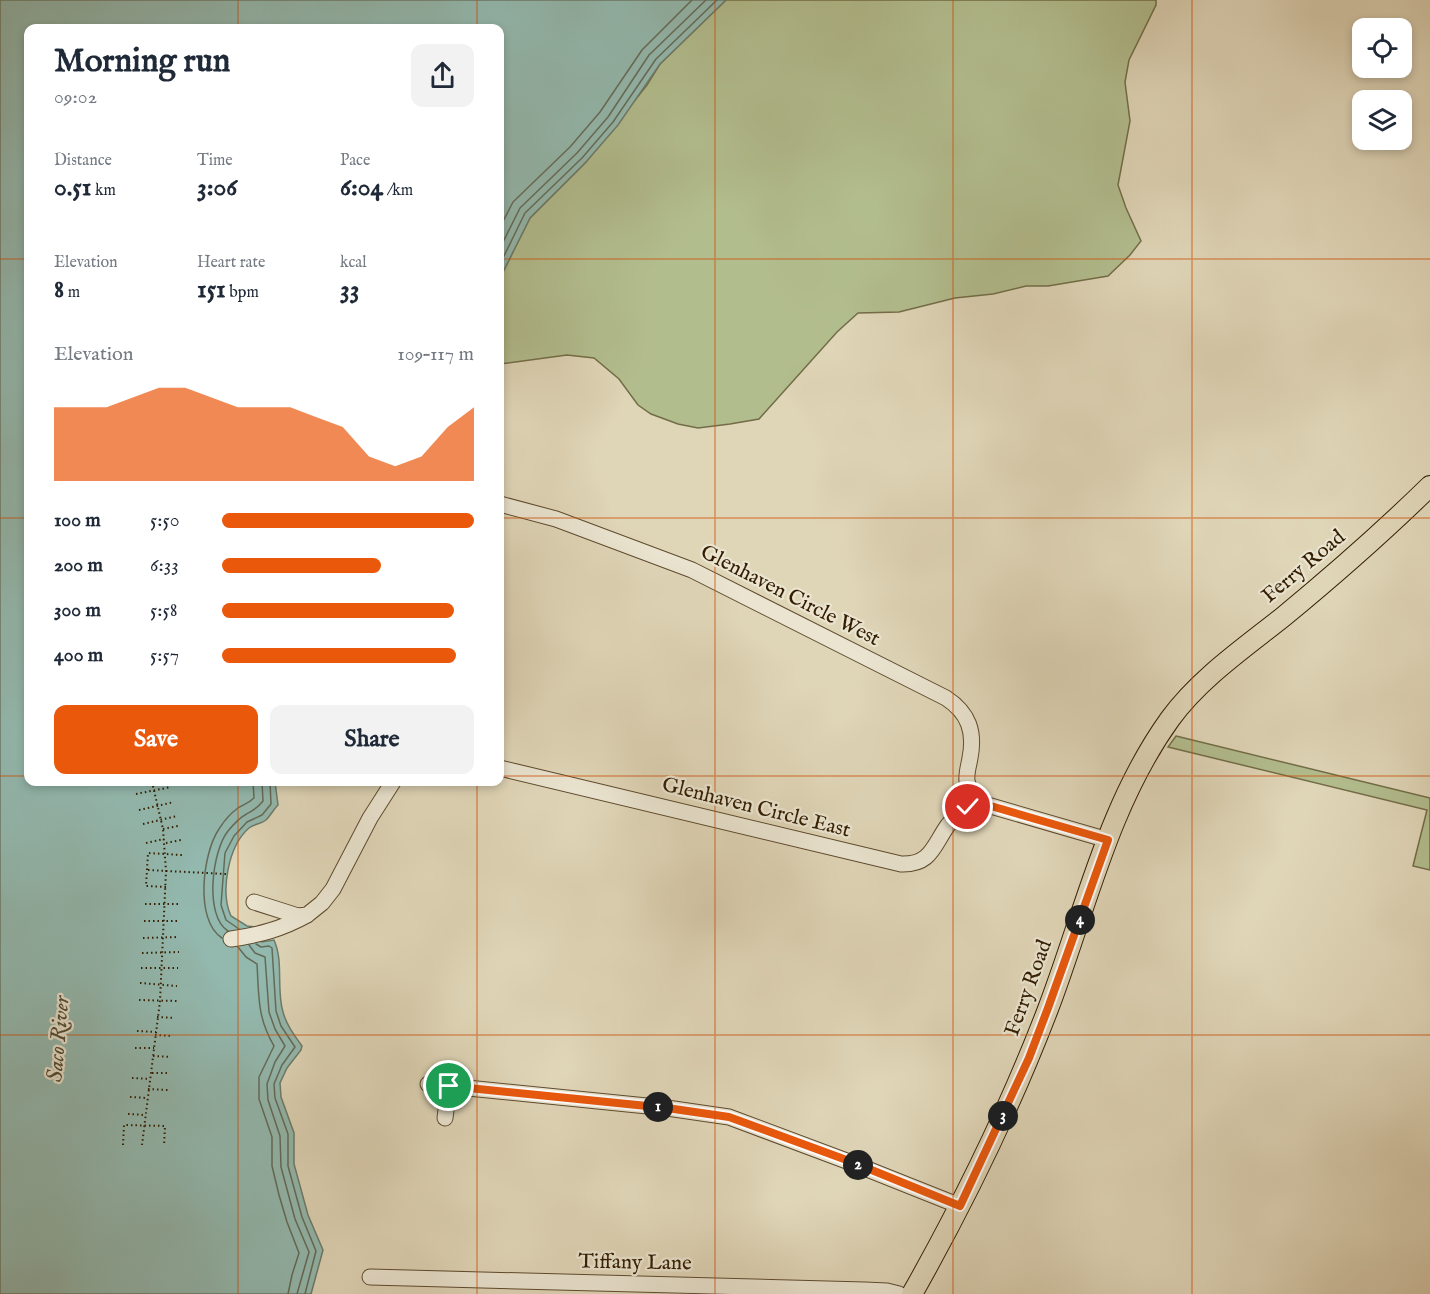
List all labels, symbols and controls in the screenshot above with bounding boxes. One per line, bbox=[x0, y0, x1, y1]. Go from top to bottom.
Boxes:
map controls bbox=[1352, 18, 1412, 150]
button: locate bbox=[1352, 18, 1412, 78]
text: Morning run bbox=[54, 41, 230, 83]
button: share bbox=[411, 44, 474, 107]
text: 09:02 bbox=[54, 85, 97, 110]
button: layers bbox=[1352, 90, 1412, 150]
text: Distance bbox=[54, 151, 112, 171]
text: Time bbox=[197, 151, 233, 171]
text: Pace bbox=[340, 151, 370, 171]
text: 0.51 bbox=[54, 171, 91, 204]
text: 3:06 bbox=[197, 171, 237, 204]
text: 6:04 bbox=[340, 171, 383, 204]
text: km bbox=[91, 181, 116, 201]
text: /km bbox=[383, 181, 413, 201]
text: Elevation bbox=[54, 253, 117, 273]
text: Heart rate bbox=[197, 253, 265, 273]
text: kcal bbox=[340, 253, 367, 273]
text: 8 bbox=[54, 273, 64, 306]
text: 151 bbox=[197, 273, 226, 306]
text: 33 bbox=[340, 273, 359, 306]
text: m bbox=[64, 283, 80, 303]
text: bpm bbox=[226, 283, 259, 303]
text: Elevation bbox=[54, 342, 133, 367]
text: 109–117 m bbox=[397, 342, 474, 367]
text: 100 m bbox=[54, 508, 101, 533]
text: 5:50 bbox=[150, 508, 180, 533]
street label: Ferry Road bbox=[1257, 524, 1352, 610]
street label: Glenhaven Circle West bbox=[696, 539, 884, 653]
text: 200 m bbox=[54, 553, 103, 578]
text: 6:33 bbox=[150, 553, 179, 578]
text: 300 m bbox=[54, 598, 101, 623]
text: 5:58 bbox=[150, 598, 178, 623]
text: 400 m bbox=[54, 643, 103, 668]
text: 5:57 bbox=[150, 643, 179, 668]
button: Save bbox=[54, 705, 258, 774]
button: Share bbox=[270, 705, 474, 774]
street label: Glenhaven Circle East bbox=[659, 772, 853, 844]
pin bbox=[942, 781, 993, 832]
icon: check bbox=[951, 790, 984, 823]
pin: 4 bbox=[1065, 905, 1095, 935]
text: 4 bbox=[1076, 910, 1084, 930]
street label: Ferry Road bbox=[999, 935, 1059, 1040]
water label: Saco River bbox=[41, 993, 77, 1083]
pin bbox=[423, 1060, 474, 1111]
icon: arrive bbox=[432, 1069, 465, 1102]
pin: 1 bbox=[643, 1092, 673, 1122]
text: 1 bbox=[655, 1097, 661, 1117]
pin: 3 bbox=[988, 1101, 1018, 1131]
text: 3 bbox=[1000, 1106, 1006, 1126]
pin: 2 bbox=[843, 1150, 873, 1180]
text: 2 bbox=[854, 1155, 862, 1175]
street label: Tiffany Lane bbox=[578, 1249, 692, 1277]

